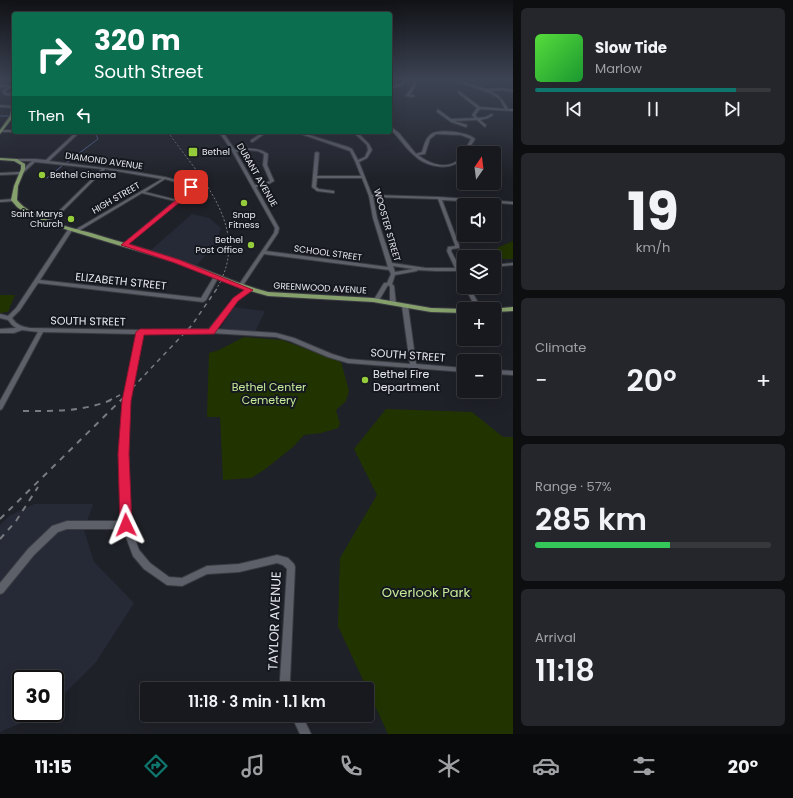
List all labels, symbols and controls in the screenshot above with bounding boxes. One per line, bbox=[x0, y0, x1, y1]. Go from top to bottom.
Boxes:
text: 320 m bbox=[94, 21, 181, 60]
icon: right bbox=[28, 28, 80, 80]
text: Slow Tide bbox=[595, 37, 667, 58]
text: South Street bbox=[94, 59, 203, 84]
text: Marlow bbox=[595, 59, 642, 78]
icon: previous bbox=[563, 98, 585, 120]
icon: pause bbox=[642, 98, 664, 120]
icon: next bbox=[721, 98, 743, 120]
icon: left bbox=[73, 104, 95, 126]
text: Then bbox=[28, 105, 65, 126]
street label: DURANT AVENUE bbox=[234, 141, 280, 209]
marker: Bethel bbox=[187, 146, 199, 158]
place label: Bethel bbox=[202, 146, 230, 158]
north arrow bbox=[457, 146, 501, 190]
map controls bbox=[457, 146, 501, 398]
street label: DIAMOND AVENUE bbox=[64, 150, 144, 172]
place label: Bethel Cinema bbox=[50, 169, 116, 181]
marker: Bethel Cinema bbox=[37, 170, 47, 180]
pin bbox=[174, 170, 208, 204]
text: 19 bbox=[627, 175, 679, 248]
icon: arrive bbox=[180, 176, 202, 198]
street label: HIGH STREET bbox=[90, 179, 142, 217]
street label: WOOSTER STREET bbox=[371, 187, 403, 263]
marker: Snap Fitness bbox=[239, 198, 249, 208]
button: sound bbox=[457, 198, 501, 242]
place label: Saint Marys Church bbox=[11, 208, 63, 230]
place label: Snap Fitness bbox=[229, 209, 260, 231]
marker: Saint Marys Church bbox=[66, 214, 76, 224]
place label: Bethel Post Office bbox=[195, 234, 243, 256]
text: km/h bbox=[636, 238, 670, 257]
marker: Bethel Post Office bbox=[246, 240, 256, 250]
street label: SCHOOL STREET bbox=[293, 242, 363, 264]
button: layers bbox=[457, 250, 501, 294]
street label: ELIZABETH STREET bbox=[75, 268, 167, 294]
street label: GREENWOOD AVENUE bbox=[273, 280, 367, 296]
button: + bbox=[457, 302, 501, 346]
street label: SOUTH STREET bbox=[50, 312, 126, 330]
text: Climate bbox=[535, 338, 586, 357]
street label: SOUTH STREET bbox=[370, 344, 446, 366]
button: − bbox=[457, 354, 501, 398]
text: 20° bbox=[627, 359, 677, 402]
text: − bbox=[535, 365, 547, 396]
text: + bbox=[756, 365, 771, 396]
place label: Bethel Fire Department bbox=[373, 366, 440, 395]
marker: Bethel Fire Department bbox=[360, 375, 370, 385]
park label: Bethel Center Cemetery bbox=[232, 379, 306, 408]
text: Range · 57% bbox=[535, 477, 612, 496]
text: 285 km bbox=[535, 498, 647, 541]
position arrow bbox=[105, 504, 147, 546]
street label: TAYLOR AVENUE bbox=[263, 571, 286, 671]
park label: Overlook Park bbox=[382, 583, 470, 602]
text: Arrival bbox=[535, 628, 576, 647]
text: 11:18 bbox=[535, 649, 595, 692]
speed limit sign: 30 bbox=[12, 670, 64, 722]
text: 11:18 · 3 min · 1.1 km bbox=[188, 691, 326, 712]
icon: directions bbox=[142, 752, 170, 780]
icon: music bbox=[239, 752, 267, 780]
icon: phone bbox=[337, 752, 365, 780]
icon: climate bbox=[435, 752, 463, 780]
icon: car bbox=[532, 752, 560, 780]
icon: filters bbox=[630, 752, 658, 780]
text: 11:15 bbox=[35, 754, 72, 779]
text: 20° bbox=[728, 754, 758, 779]

